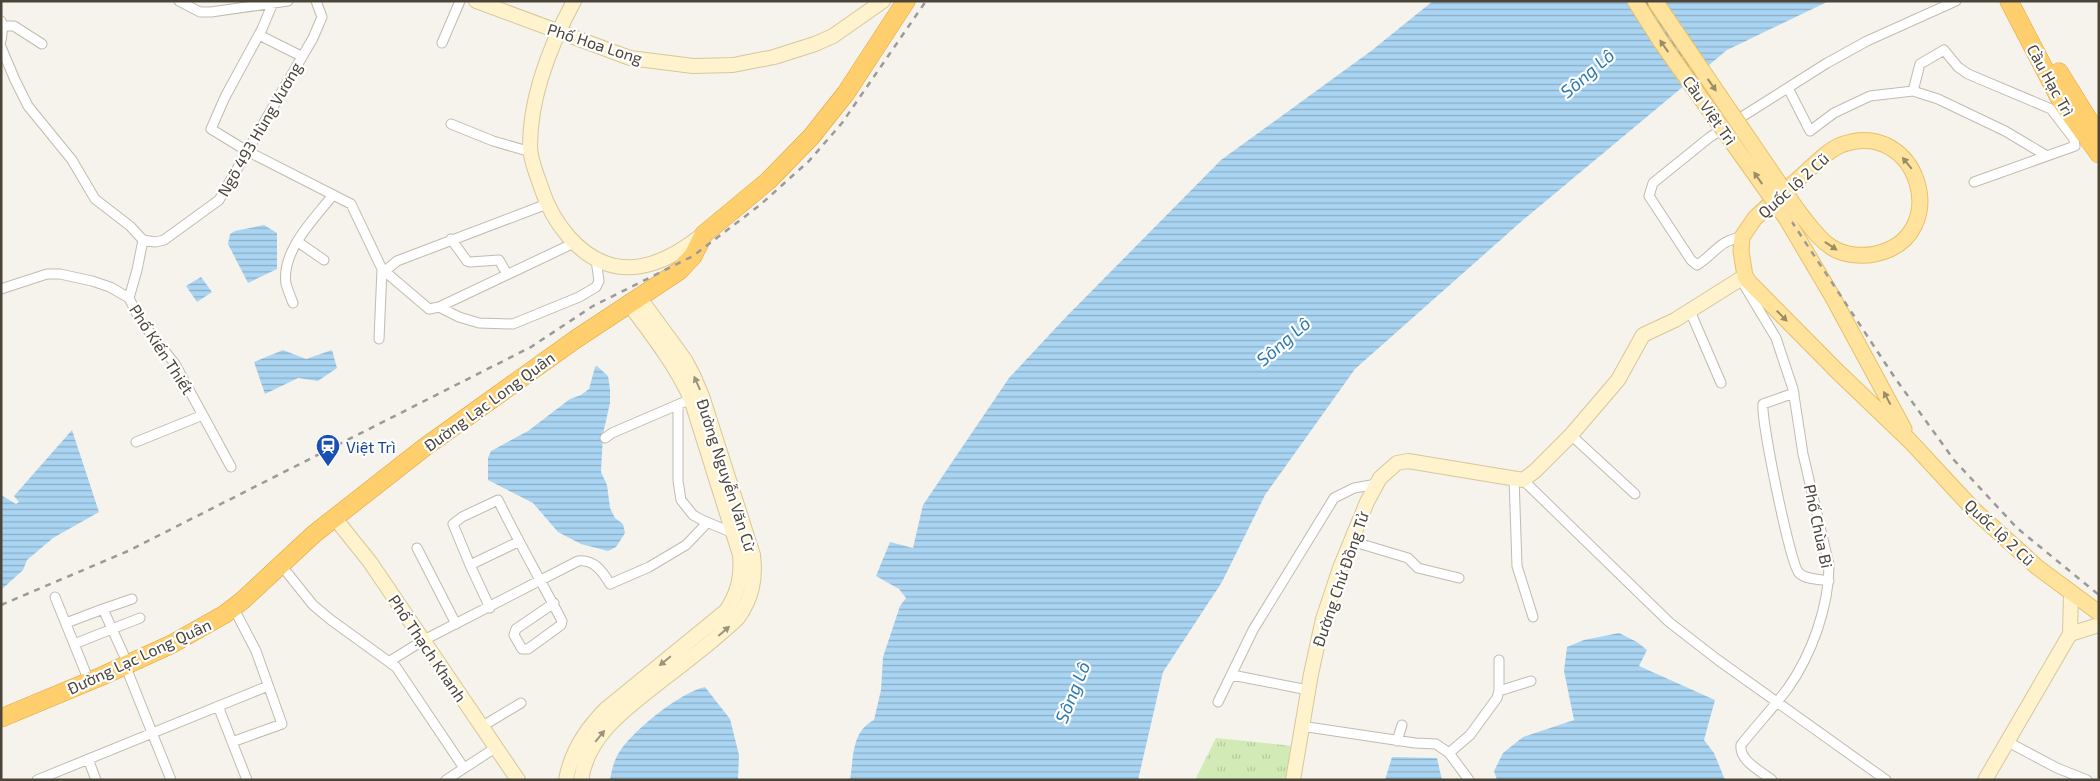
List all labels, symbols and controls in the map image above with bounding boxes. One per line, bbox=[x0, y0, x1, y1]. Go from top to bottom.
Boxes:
street label: Phố Hoa Long bbox=[545, 19, 645, 67]
one-way arrow bbox=[1659, 39, 1669, 53]
street label: Cầu Hạc Trì bbox=[2023, 41, 2079, 119]
water label: Sông Lô bbox=[1556, 44, 1618, 102]
street label: Ngõ 493 Hùng Vương bbox=[213, 58, 305, 200]
street label: Cầu Việt Trì bbox=[1679, 72, 1741, 148]
one-way arrow bbox=[1707, 78, 1717, 92]
street label: Quốc lộ 2 Cũ bbox=[1754, 148, 1833, 222]
one-way arrow bbox=[1901, 157, 1912, 170]
one-way arrow bbox=[1753, 171, 1763, 185]
one-way arrow bbox=[1824, 241, 1838, 251]
street label: Phố Kiến Thiết bbox=[126, 301, 198, 397]
one-way arrow bbox=[1775, 309, 1787, 321]
water label: Sông Lô bbox=[1252, 312, 1314, 370]
street label: Đường Lạc Long Quân bbox=[420, 347, 559, 456]
one-way arrow bbox=[692, 376, 700, 390]
one-way arrow bbox=[1883, 391, 1891, 405]
street label: Đường Nguyễn Văn Cừ bbox=[693, 396, 761, 554]
station icon: Việt Trì bbox=[315, 433, 341, 467]
place label: Việt Trì bbox=[346, 437, 396, 456]
street label: Phố Chùa Bi bbox=[1801, 482, 1837, 570]
street label: Quốc lộ 2 Cũ bbox=[1960, 495, 2039, 570]
street label: Đường Chử Đồng Tử bbox=[1308, 509, 1372, 649]
street label: Phố Thạch Khanh bbox=[385, 591, 471, 705]
street label: Đường Lạc Long Quân bbox=[64, 614, 214, 699]
one-way arrow bbox=[717, 625, 729, 637]
one-way arrow bbox=[659, 656, 672, 667]
water label: Sông Lô bbox=[1050, 658, 1094, 726]
one-way arrow bbox=[595, 730, 606, 743]

